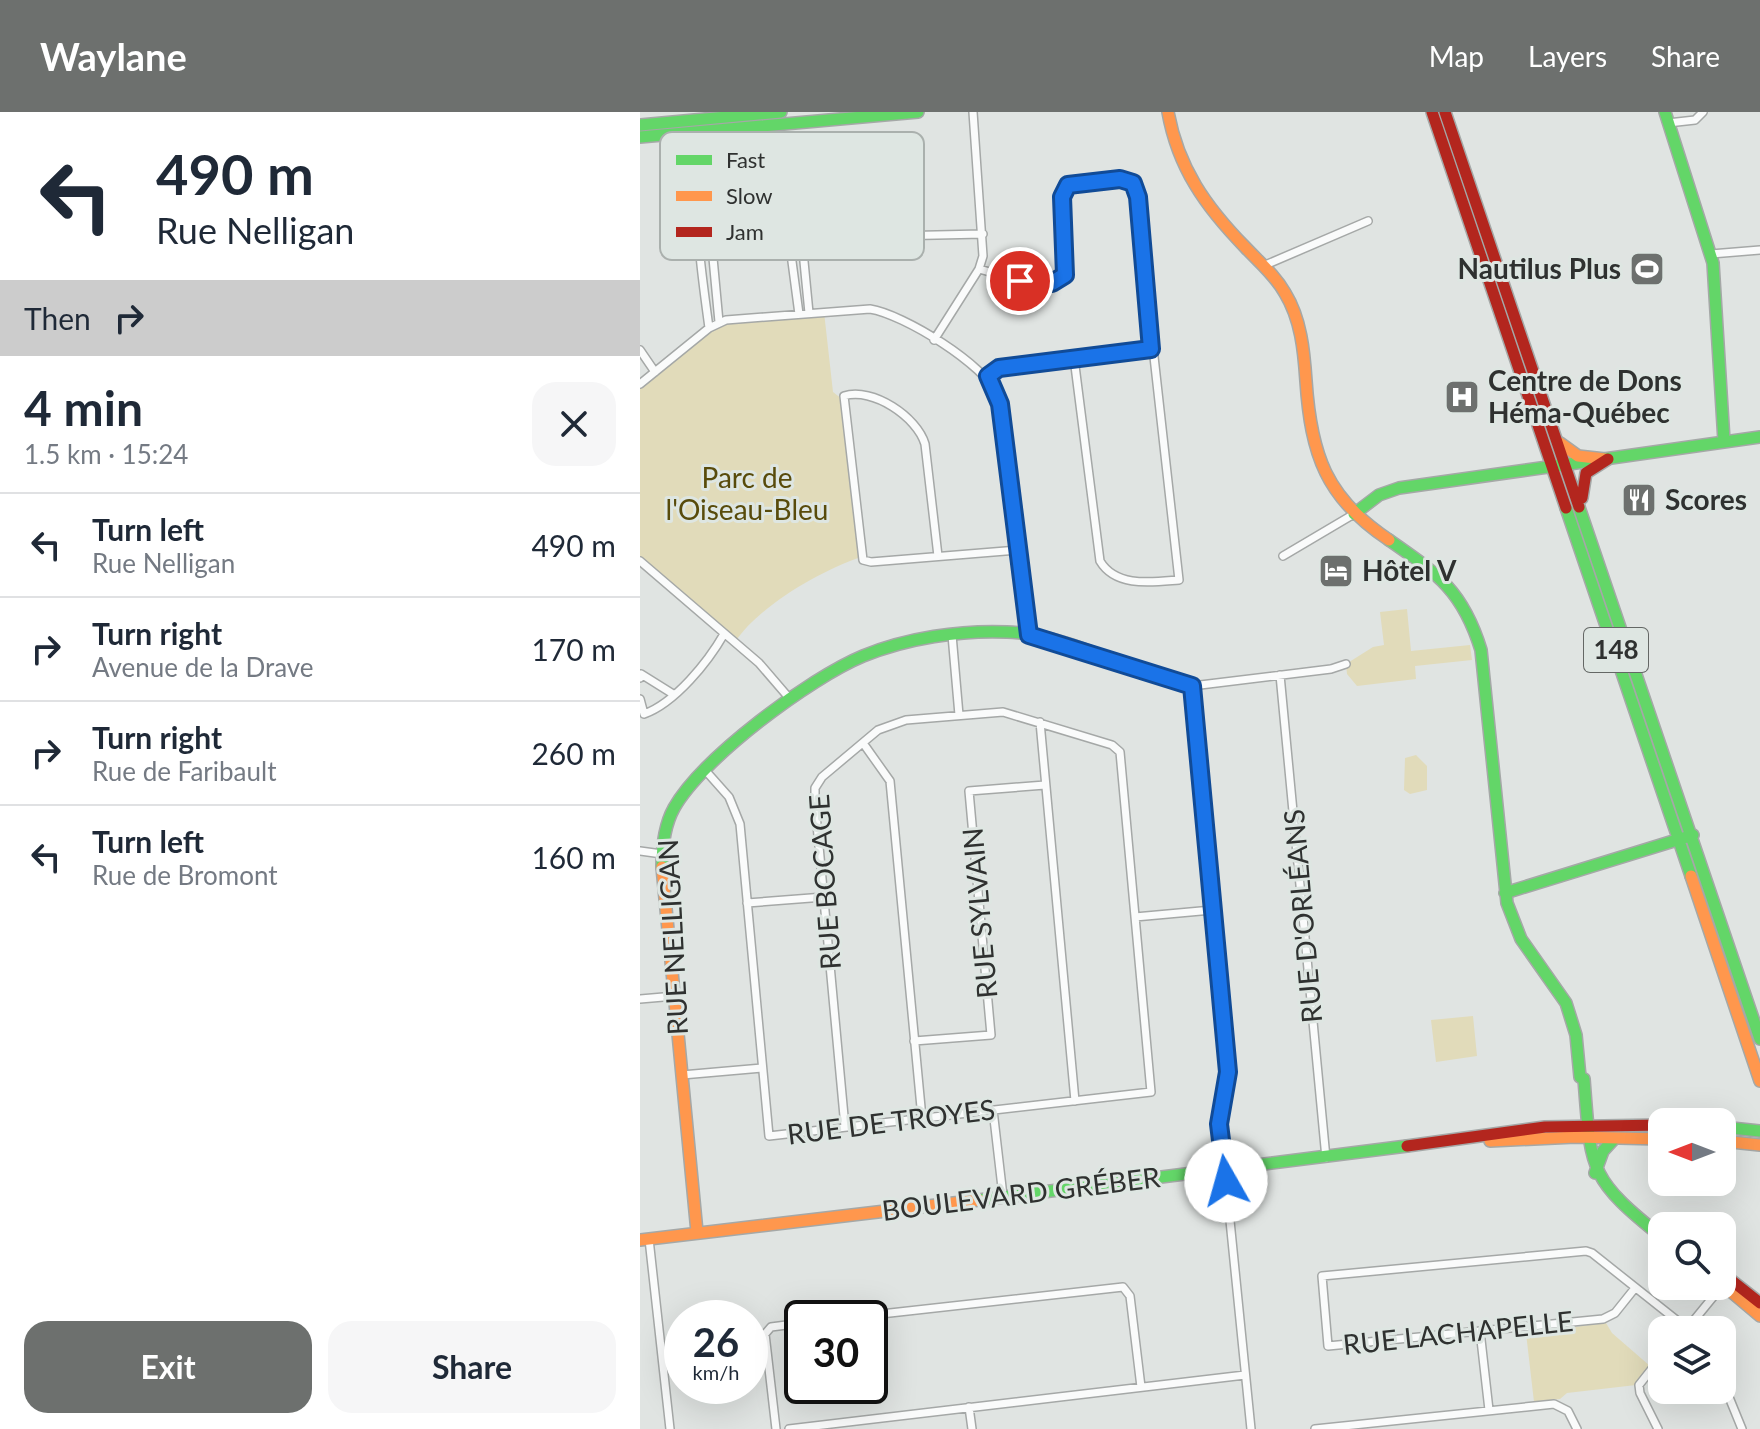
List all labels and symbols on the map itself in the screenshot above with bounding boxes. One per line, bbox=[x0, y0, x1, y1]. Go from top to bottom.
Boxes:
legend bbox=[660, 132, 924, 260]
text: Fast bbox=[726, 146, 765, 173]
text: Slow bbox=[726, 182, 773, 209]
text: Jam bbox=[726, 218, 764, 245]
pin bbox=[986, 247, 1054, 315]
sports icon: Nautilus Plus bbox=[1628, 250, 1666, 288]
place label: Nautilus Plus bbox=[1458, 251, 1621, 285]
place label: Centre de Dons Héma-Québec bbox=[1488, 363, 1682, 429]
hospital icon: Centre de Dons Héma-Québec bbox=[1443, 378, 1481, 416]
park label: Parc de l'Oiseau-Bleu bbox=[666, 460, 828, 526]
restaurant icon: Scores bbox=[1620, 481, 1658, 519]
place label: Scores bbox=[1665, 482, 1747, 516]
hotel icon: Hôtel V bbox=[1317, 552, 1355, 590]
place label: Hôtel V bbox=[1362, 553, 1457, 587]
road number: 148 bbox=[1584, 628, 1648, 672]
street label: RUE BOCAGE bbox=[801, 793, 847, 971]
street label: RUE D'ORLÉANS bbox=[1276, 808, 1328, 1024]
street label: RUE SYLVAIN bbox=[955, 826, 1003, 1000]
street label: RUE NELLIGAN bbox=[650, 838, 694, 1036]
street label: RUE DE TROYES bbox=[785, 1091, 997, 1151]
north arrow bbox=[1648, 1108, 1736, 1196]
position arrow bbox=[1184, 1139, 1268, 1223]
street label: BOULEVARD GRÉBER bbox=[880, 1159, 1162, 1227]
speed limit sign: 30 bbox=[784, 1300, 888, 1404]
street label: RUE LACHAPELLE bbox=[1341, 1303, 1575, 1361]

